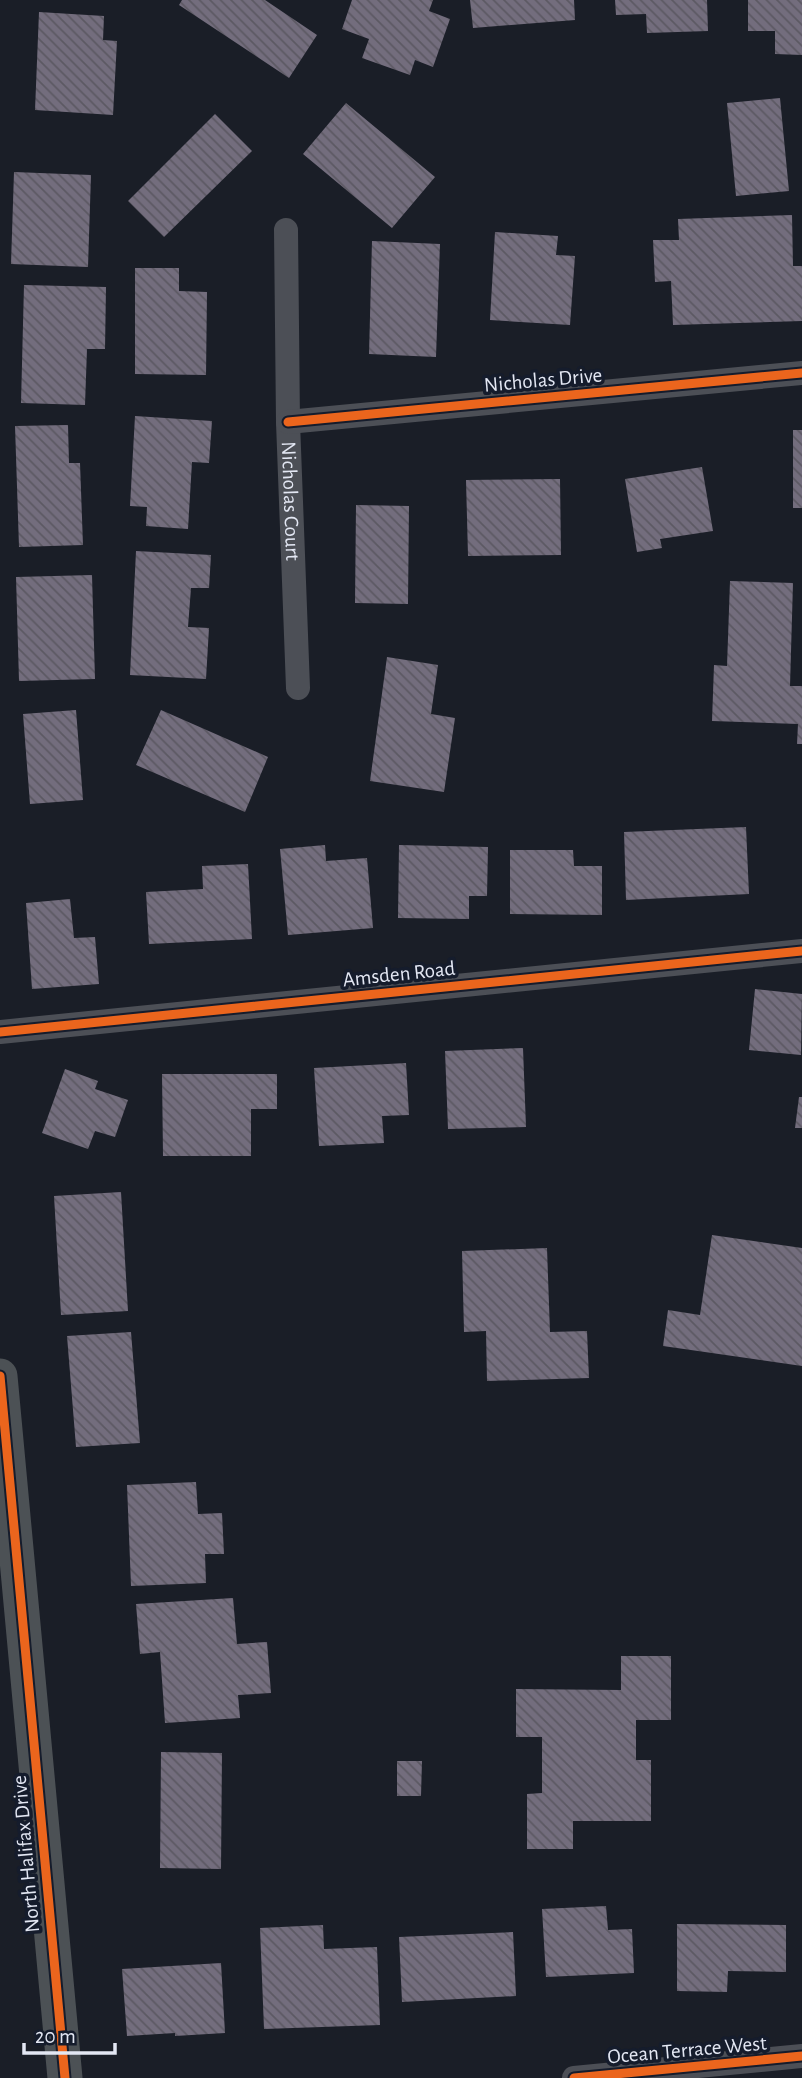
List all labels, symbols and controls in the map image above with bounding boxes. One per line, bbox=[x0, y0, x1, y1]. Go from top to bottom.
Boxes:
street label: Nicholas Drive bbox=[483, 364, 603, 396]
street label: Nicholas Court bbox=[278, 441, 304, 561]
street label: Amsden Road bbox=[342, 958, 456, 990]
street label: North Halifax Drive bbox=[9, 1774, 43, 1934]
scale bar bbox=[24, 2011, 116, 2056]
text: 20 m bbox=[35, 2026, 76, 2047]
street label: Ocean Terrace West bbox=[607, 2033, 768, 2067]

